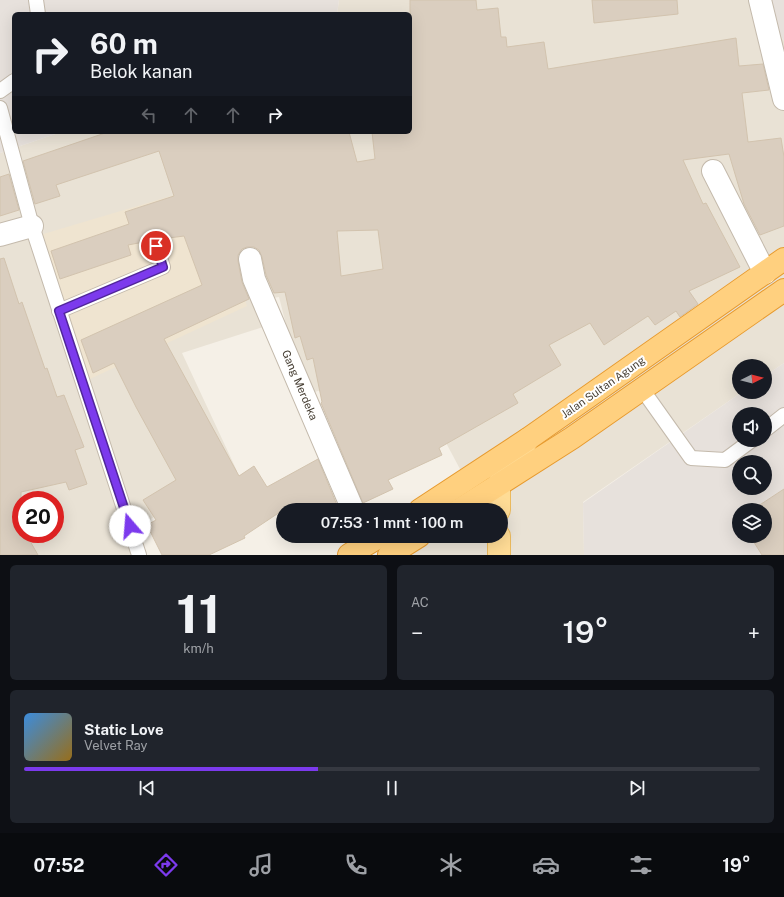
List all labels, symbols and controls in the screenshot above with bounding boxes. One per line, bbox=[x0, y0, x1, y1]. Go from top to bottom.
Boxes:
text: 60 m bbox=[90, 27, 158, 60]
icon: right bbox=[24, 28, 76, 80]
text: Belok kanan bbox=[90, 61, 193, 82]
icon: left bbox=[138, 104, 160, 126]
icon: ahead bbox=[180, 104, 202, 126]
icon: ahead bbox=[222, 104, 244, 126]
icon: right bbox=[264, 104, 286, 126]
pin bbox=[139, 229, 173, 263]
icon: arrive bbox=[145, 235, 167, 257]
street label: Gang Merdeka bbox=[280, 348, 320, 422]
street label: Jalan Sultan Agung bbox=[559, 354, 647, 420]
north arrow bbox=[732, 359, 772, 399]
map controls bbox=[732, 359, 772, 543]
button: sound bbox=[732, 407, 772, 447]
button: search bbox=[732, 455, 772, 495]
speed limit sign: 20 bbox=[12, 491, 64, 543]
button: layers bbox=[732, 503, 772, 543]
position arrow bbox=[109, 505, 151, 547]
text: 07:53 · 1 mnt · 100 m bbox=[321, 514, 463, 531]
text: 11 bbox=[176, 584, 221, 645]
text: AC bbox=[411, 595, 429, 610]
text: 19° bbox=[563, 614, 608, 650]
text: − bbox=[411, 620, 423, 646]
text: + bbox=[748, 620, 760, 646]
text: km/h bbox=[183, 641, 214, 656]
text: Static Love bbox=[84, 721, 164, 738]
text: Velvet Ray bbox=[84, 738, 148, 753]
icon: previous bbox=[136, 777, 158, 799]
icon: pause bbox=[381, 777, 403, 799]
icon: next bbox=[626, 777, 648, 799]
icon: directions bbox=[152, 851, 180, 879]
icon: music bbox=[247, 851, 275, 879]
icon: phone bbox=[342, 851, 370, 879]
icon: climate bbox=[437, 851, 465, 879]
icon: car bbox=[532, 851, 560, 879]
icon: filters bbox=[627, 851, 655, 879]
text: 07:52 bbox=[34, 855, 85, 876]
text: 19° bbox=[722, 855, 750, 876]

